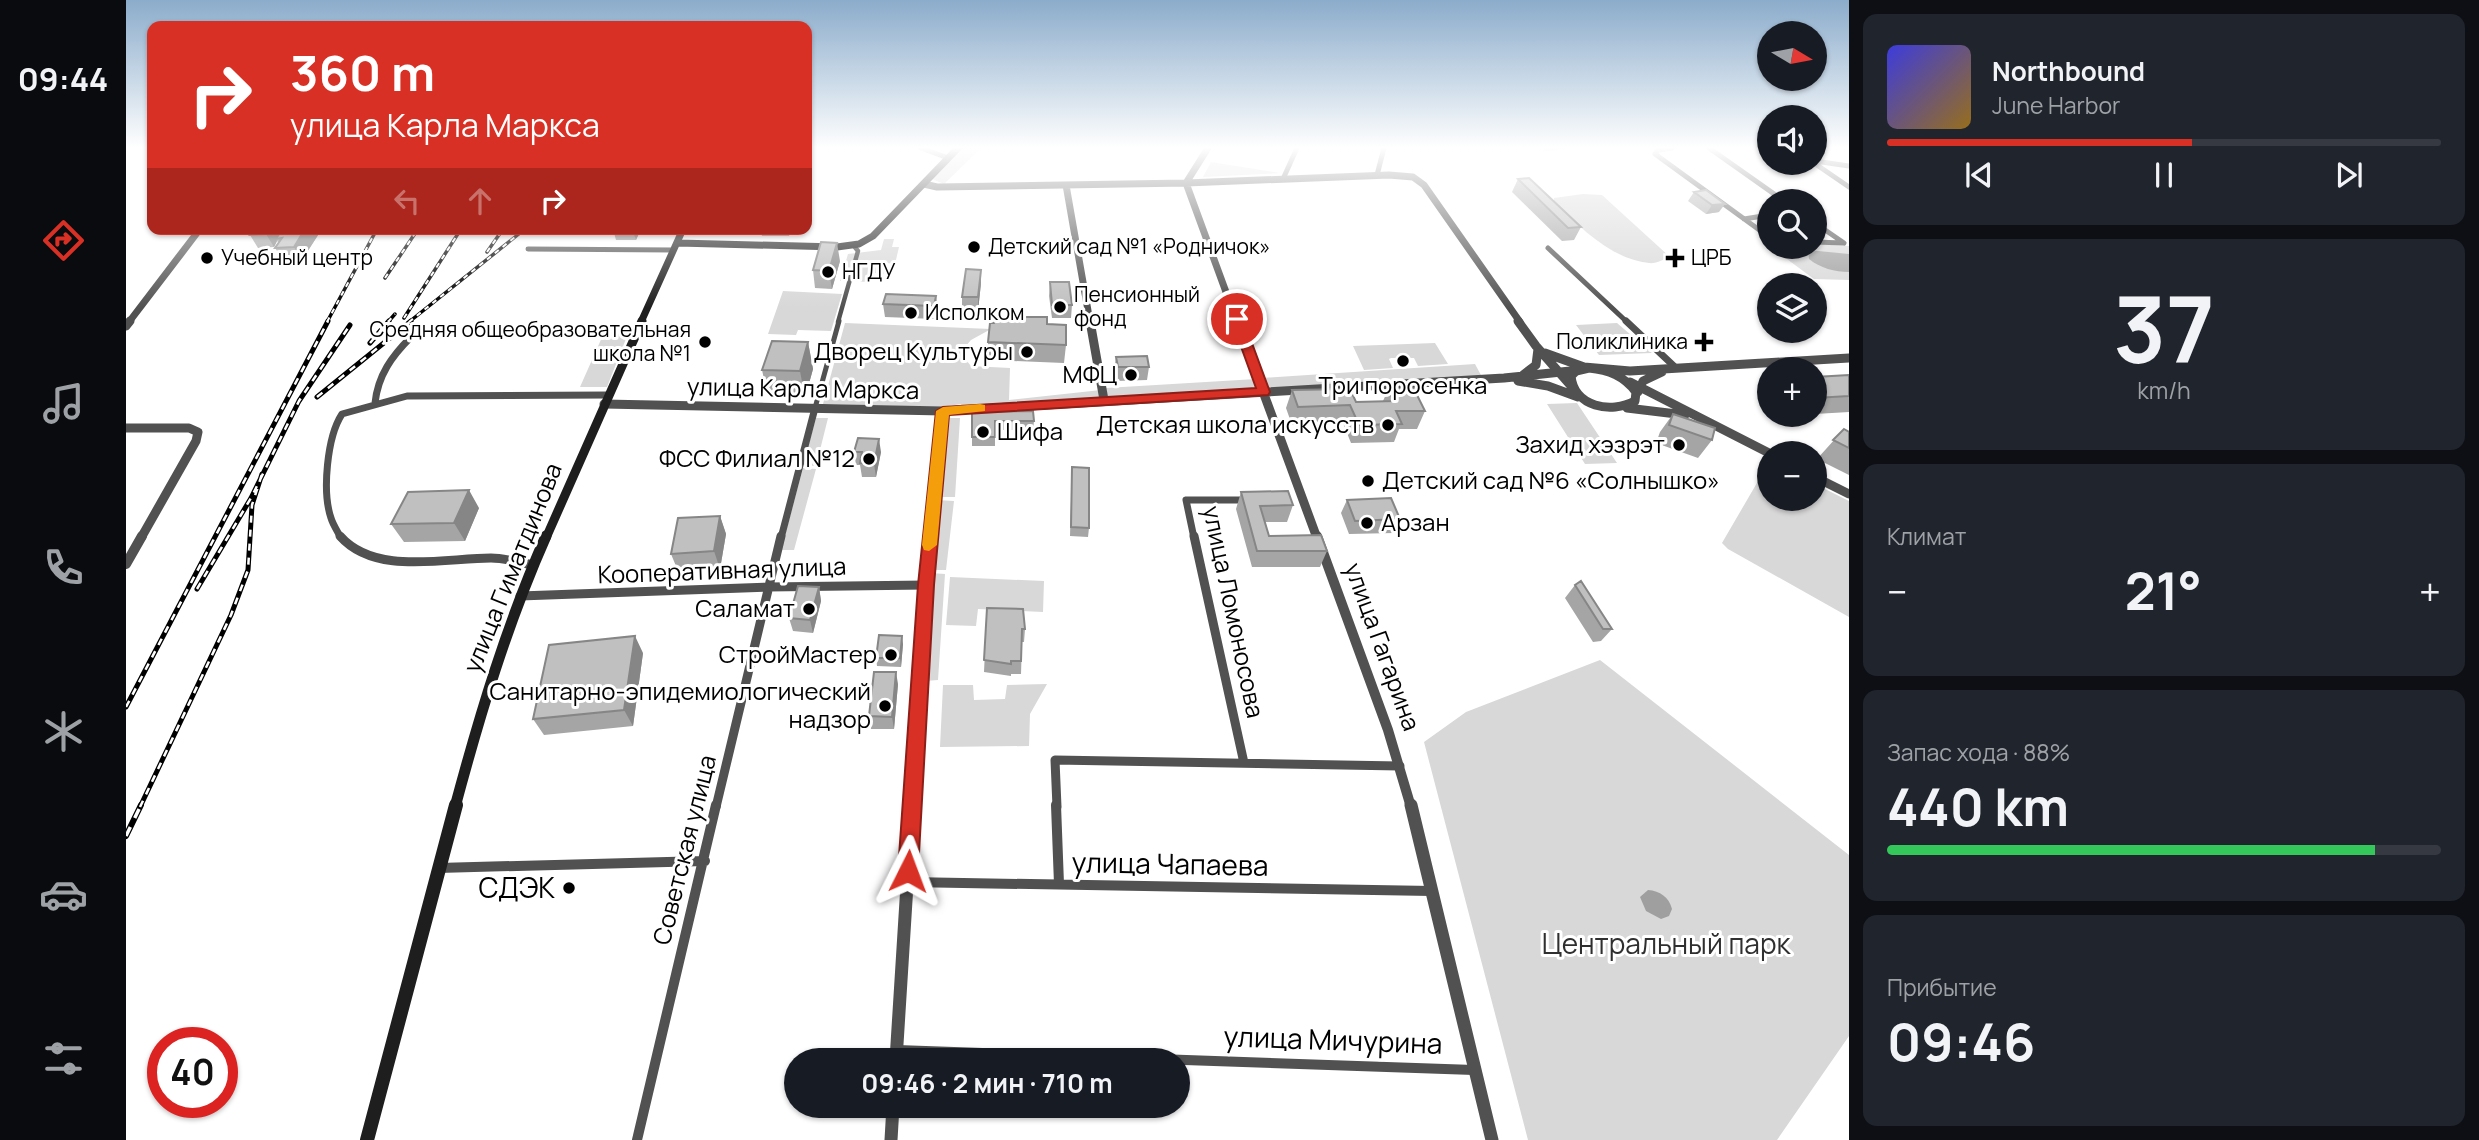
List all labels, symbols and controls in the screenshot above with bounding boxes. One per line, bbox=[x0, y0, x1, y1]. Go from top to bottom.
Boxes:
north arrow bbox=[1757, 21, 1827, 91]
map controls bbox=[1757, 21, 1827, 511]
text: 360 m bbox=[290, 39, 435, 106]
icon: right bbox=[175, 49, 266, 140]
text: Northbound bbox=[1992, 53, 2145, 89]
text: 09:44 bbox=[18, 57, 108, 101]
text: June Harbor bbox=[1992, 89, 2120, 121]
text: улица Карла Маркса bbox=[290, 103, 600, 147]
button: sound bbox=[1757, 105, 1827, 175]
icon: previous bbox=[1960, 156, 1998, 194]
icon: pause bbox=[2145, 156, 2183, 194]
icon: next bbox=[2330, 156, 2368, 194]
icon: left bbox=[388, 182, 426, 220]
icon: ahead bbox=[461, 182, 499, 220]
icon: right bbox=[534, 182, 572, 220]
button: search bbox=[1757, 189, 1827, 259]
icon: directions bbox=[39, 216, 88, 265]
place label: Детский сад №1 «Родничок» bbox=[988, 232, 1271, 260]
marker: Детский сад №1 «Родничок» bbox=[966, 239, 982, 255]
place label: Учебный центр bbox=[221, 243, 373, 271]
place label: ЦРБ bbox=[1691, 243, 1732, 271]
marker: ЦРБ bbox=[1665, 248, 1685, 268]
marker: Учебный центр bbox=[199, 250, 215, 266]
place label: НГДУ bbox=[842, 257, 896, 285]
marker: НГДУ bbox=[820, 264, 836, 280]
text: 37 bbox=[2113, 266, 2215, 390]
button: layers bbox=[1757, 273, 1827, 343]
place label: Пенсионный фонд bbox=[1074, 280, 1200, 332]
pin bbox=[1207, 289, 1267, 349]
place label: Исполком bbox=[925, 298, 1025, 326]
marker: Пенсионный фонд bbox=[1052, 299, 1068, 315]
icon: arrive bbox=[1218, 300, 1256, 338]
marker: Исполком bbox=[903, 305, 919, 321]
place label: Средняя общеобразовательная школа №1 bbox=[369, 315, 691, 367]
place label: Поликлиника bbox=[1556, 327, 1688, 355]
marker: Поликлиника bbox=[1694, 332, 1714, 352]
marker: Средняя общеобразовательная школа №1 bbox=[697, 334, 713, 350]
place label: Дворец Культуры bbox=[813, 334, 1013, 367]
marker: Дворец Культуры bbox=[1019, 344, 1035, 360]
marker: Три поросенка bbox=[1395, 353, 1411, 369]
place label: МФЦ bbox=[1063, 357, 1117, 390]
button: + bbox=[1757, 357, 1827, 427]
marker: МФЦ bbox=[1123, 367, 1139, 383]
place label: Три поросенка bbox=[1319, 368, 1487, 401]
street label: улица Карла Маркса bbox=[687, 369, 919, 406]
text: km/h bbox=[2137, 374, 2191, 406]
icon: music bbox=[39, 379, 88, 428]
place label: Детская школа искусств bbox=[1096, 407, 1374, 440]
place label: Шифа bbox=[997, 414, 1063, 447]
marker: Детская школа искусств bbox=[1380, 417, 1396, 433]
marker: Шифа bbox=[975, 424, 991, 440]
place label: Захид хэзрэт bbox=[1515, 427, 1665, 460]
marker: Захид хэзрэт bbox=[1671, 437, 1687, 453]
place label: ФСС Филиал №12 bbox=[659, 441, 855, 474]
button: − bbox=[1757, 441, 1827, 511]
marker: ФСС Филиал №12 bbox=[861, 451, 877, 467]
street label: улица Гиматдинова bbox=[454, 458, 569, 677]
place label: Детский сад №6 «Солнышко» bbox=[1382, 463, 1720, 496]
marker: Детский сад №6 «Солнышко» bbox=[1360, 473, 1376, 489]
street label: улица Ломоносова bbox=[1196, 503, 1273, 721]
place label: Арзан bbox=[1381, 505, 1450, 538]
marker: Арзан bbox=[1359, 515, 1375, 531]
text: Климат bbox=[1887, 520, 1966, 552]
icon: phone bbox=[39, 543, 88, 592]
street label: Кооперативная улица bbox=[597, 549, 847, 590]
text: 21° bbox=[2125, 555, 2202, 626]
street label: улица Гагарина bbox=[1338, 558, 1429, 735]
text: − bbox=[1887, 565, 1908, 617]
text: + bbox=[2419, 565, 2441, 617]
place label: Саламат bbox=[695, 591, 795, 624]
marker: Саламат bbox=[801, 601, 817, 617]
place label: СтройМастер bbox=[719, 637, 877, 670]
marker: СтройМастер bbox=[883, 647, 899, 663]
place label: Санитарно-эпидемиологический надзор bbox=[489, 674, 871, 735]
marker: Санитарно-эпидемиологический надзор bbox=[877, 698, 893, 714]
icon: climate bbox=[39, 707, 88, 756]
text: Запас хода · 88% bbox=[1887, 736, 2070, 768]
street label: Советская улица bbox=[644, 751, 723, 948]
text: 440 km bbox=[1887, 771, 2069, 842]
position arrow bbox=[871, 834, 945, 908]
street label: улица Чапаева bbox=[1071, 842, 1269, 884]
place label: СДЭК bbox=[479, 868, 555, 906]
icon: car bbox=[39, 870, 88, 919]
marker: СДЭК bbox=[561, 880, 577, 896]
park label: Центральный парк bbox=[1542, 924, 1791, 962]
text: Прибытие bbox=[1887, 971, 1997, 1003]
text: 09:46 bbox=[1887, 1006, 2035, 1077]
street label: улица Мичурина bbox=[1223, 1016, 1443, 1062]
speed limit sign: 40 bbox=[147, 1027, 238, 1118]
icon: filters bbox=[39, 1034, 88, 1083]
text: 09:46 · 2 мин · 710 m bbox=[861, 1065, 1113, 1101]

